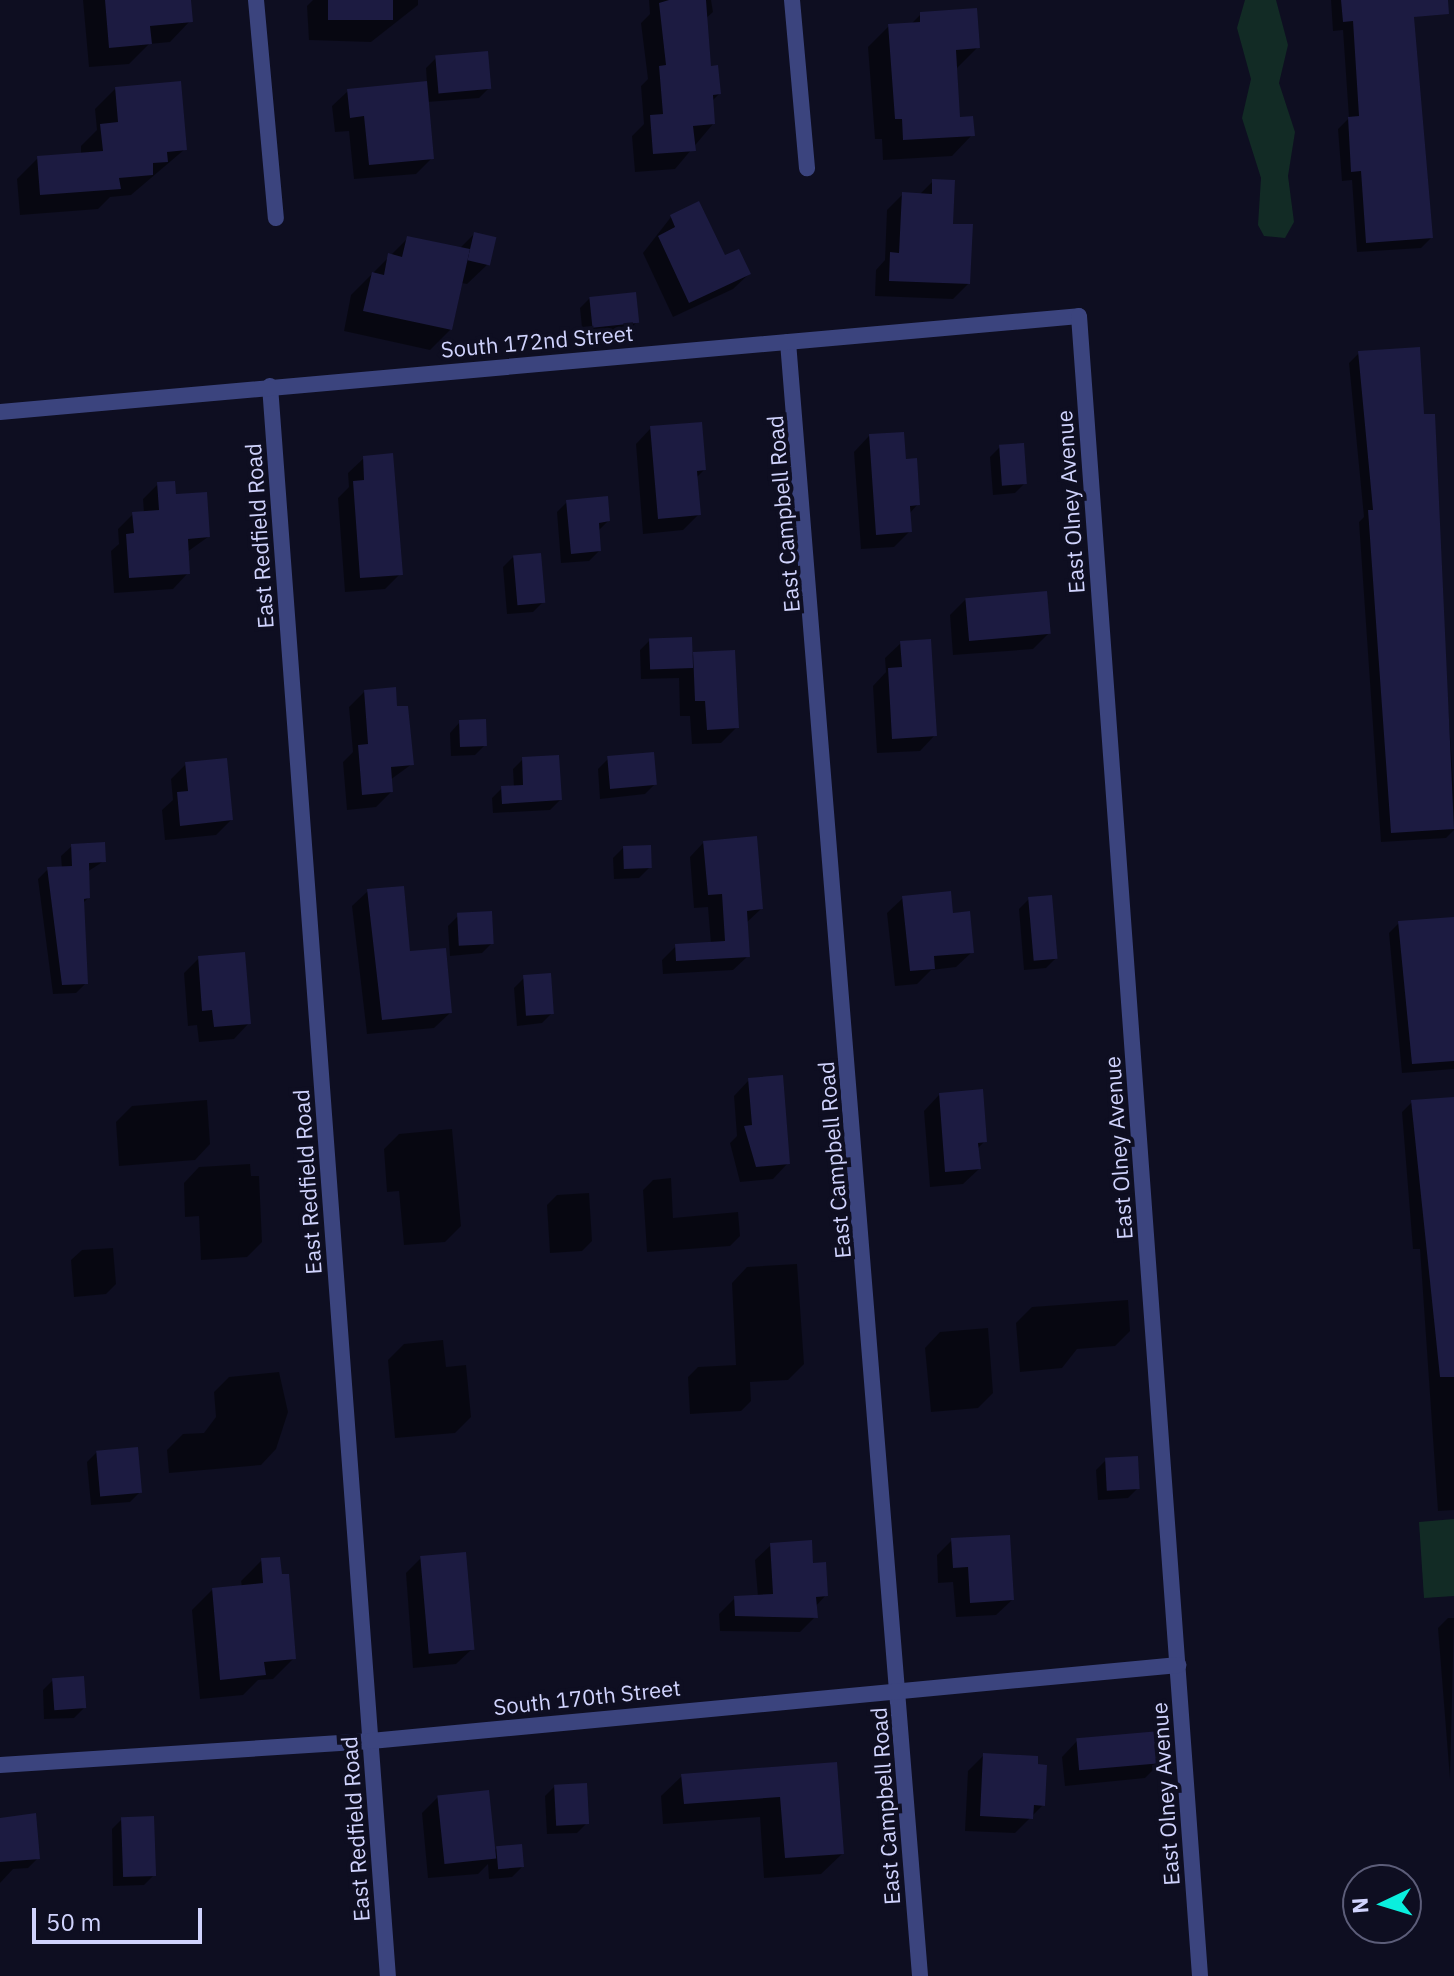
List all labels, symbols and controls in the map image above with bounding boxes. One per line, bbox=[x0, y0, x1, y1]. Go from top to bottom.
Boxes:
street label: South 172nd Street bbox=[440, 319, 634, 363]
street label: East Olney Avenue bbox=[1050, 409, 1090, 595]
street label: East Campbell Road bbox=[761, 414, 805, 614]
street label: East Redfield Road bbox=[239, 442, 279, 630]
street label: East Olney Avenue bbox=[1098, 1055, 1138, 1241]
street label: East Campbell Road bbox=[812, 1060, 856, 1260]
street label: East Redfield Road bbox=[287, 1088, 327, 1276]
street label: South 170th Street bbox=[492, 1674, 682, 1720]
street label: East Olney Avenue bbox=[1145, 1701, 1185, 1887]
street label: East Campbell Road bbox=[865, 1706, 905, 1906]
street label: East Redfield Road bbox=[335, 1735, 375, 1923]
north arrow bbox=[1342, 1864, 1422, 1944]
scale bar bbox=[36, 1892, 206, 1942]
text: N bbox=[1345, 1897, 1375, 1915]
text: 50 m bbox=[46, 1906, 101, 1938]

